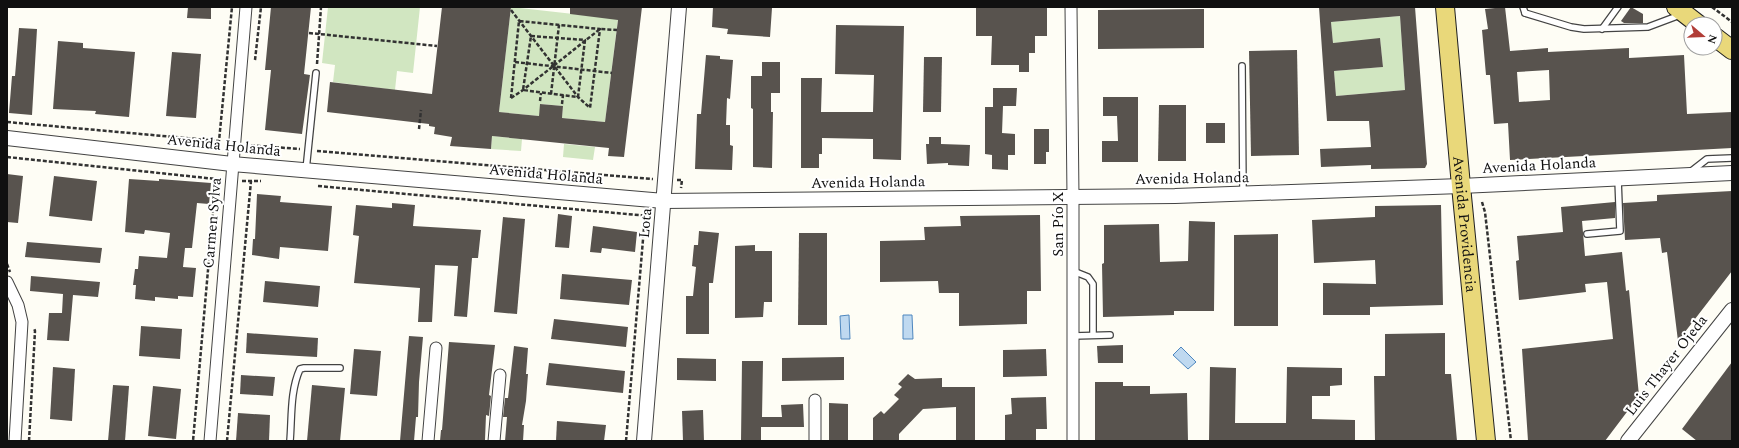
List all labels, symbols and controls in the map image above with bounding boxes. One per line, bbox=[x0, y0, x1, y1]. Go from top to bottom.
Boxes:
north arrow bbox=[1683, 16, 1723, 56]
text: N bbox=[1702, 32, 1721, 46]
street label: Avenida Holanda bbox=[166, 128, 283, 163]
street label: Avenida Holanda bbox=[1481, 151, 1597, 180]
street label: Avenida Providencia bbox=[1446, 155, 1482, 294]
street label: Avenida Holanda bbox=[488, 158, 605, 191]
street label: Avenida Holanda bbox=[1135, 166, 1250, 191]
street label: Avenida Holanda bbox=[811, 170, 926, 195]
street label: Carmen Sylva bbox=[197, 176, 228, 269]
street label: San Pío X bbox=[1047, 191, 1070, 257]
street label: Lota bbox=[633, 206, 658, 239]
street label: Luis Thayer Ojeda bbox=[1620, 309, 1714, 421]

